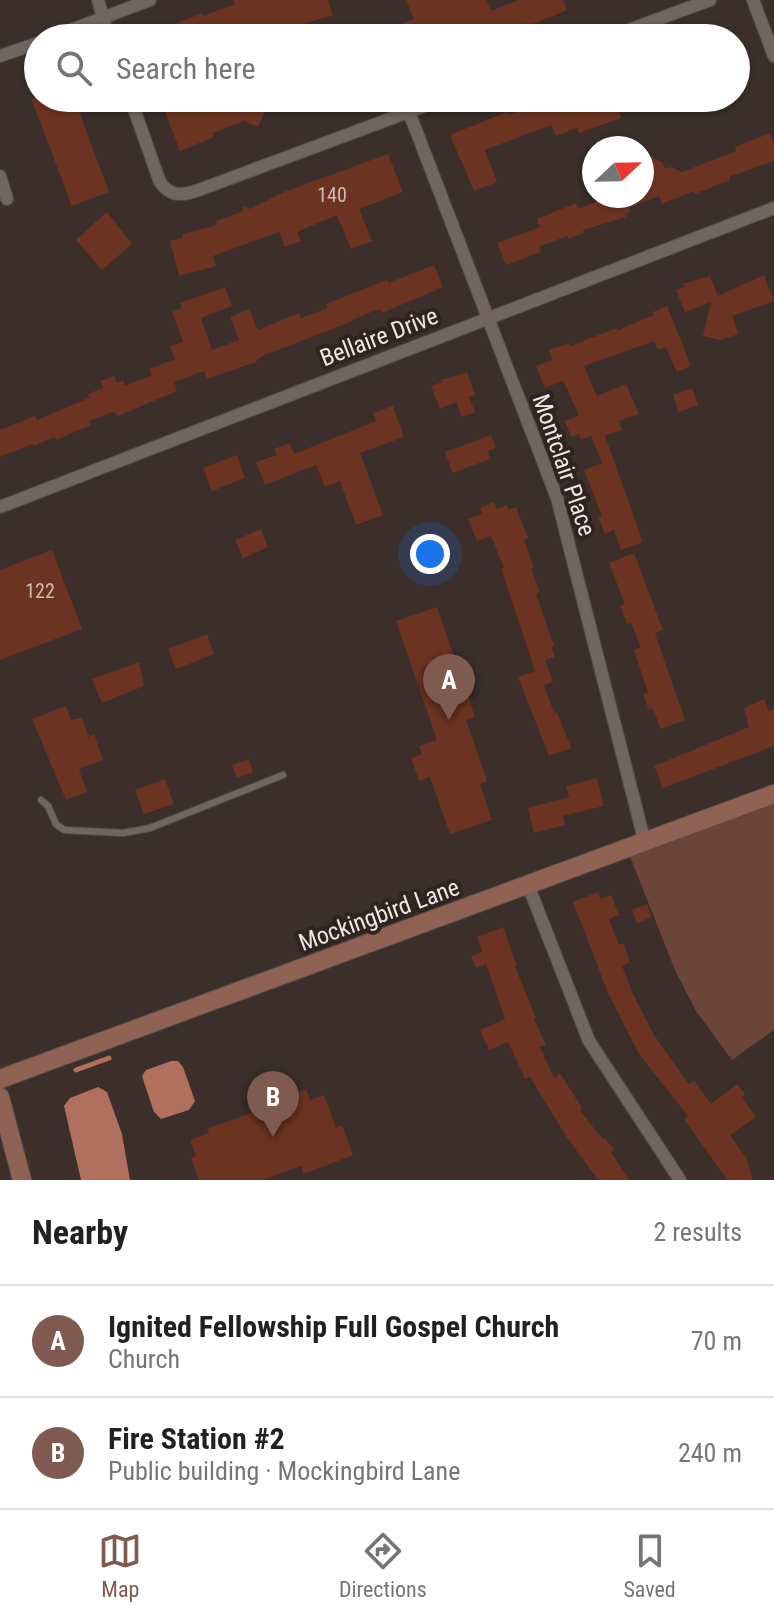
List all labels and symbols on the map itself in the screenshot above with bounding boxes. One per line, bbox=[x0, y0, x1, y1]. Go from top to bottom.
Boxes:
north arrow bbox=[582, 136, 654, 208]
house number: 140 bbox=[317, 183, 347, 207]
street label: Bellaire Drive bbox=[316, 302, 442, 372]
street label: Montclair Place bbox=[527, 390, 601, 540]
your location bbox=[410, 534, 450, 574]
house number: 122 bbox=[25, 579, 55, 603]
pin: A bbox=[423, 654, 475, 720]
street label: Mockingbird Lane bbox=[295, 873, 463, 957]
pin: B bbox=[247, 1071, 299, 1137]

